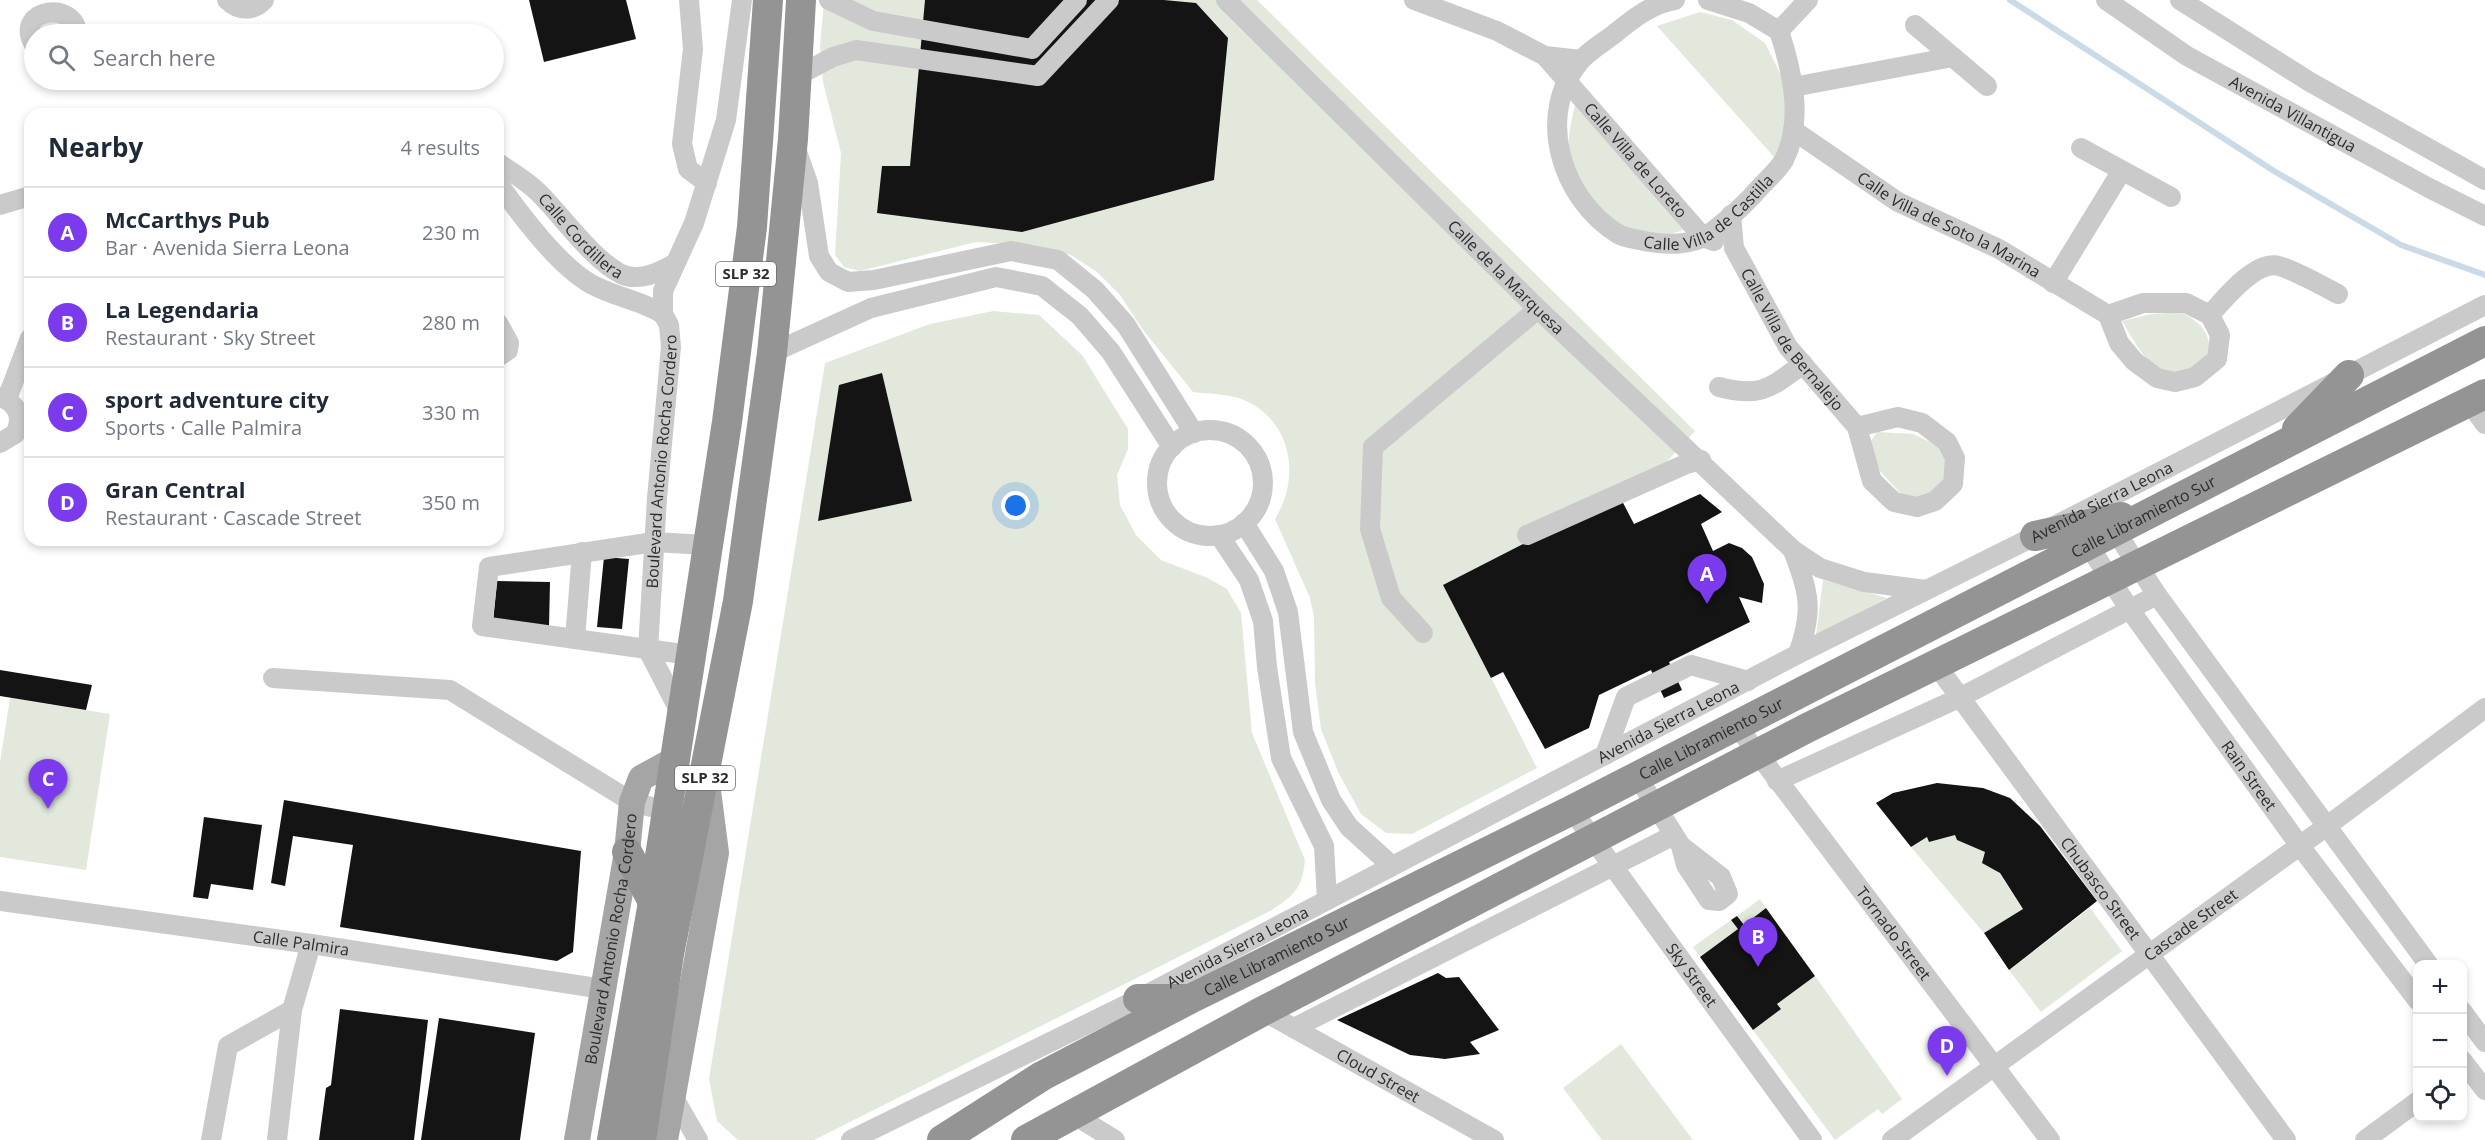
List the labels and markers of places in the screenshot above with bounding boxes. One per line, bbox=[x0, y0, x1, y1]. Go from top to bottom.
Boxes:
pin: A bbox=[1688, 554, 1726, 604]
pin: C bbox=[28, 760, 68, 809]
pin: B bbox=[1738, 918, 1778, 967]
pin: D bbox=[1928, 1026, 1966, 1076]

